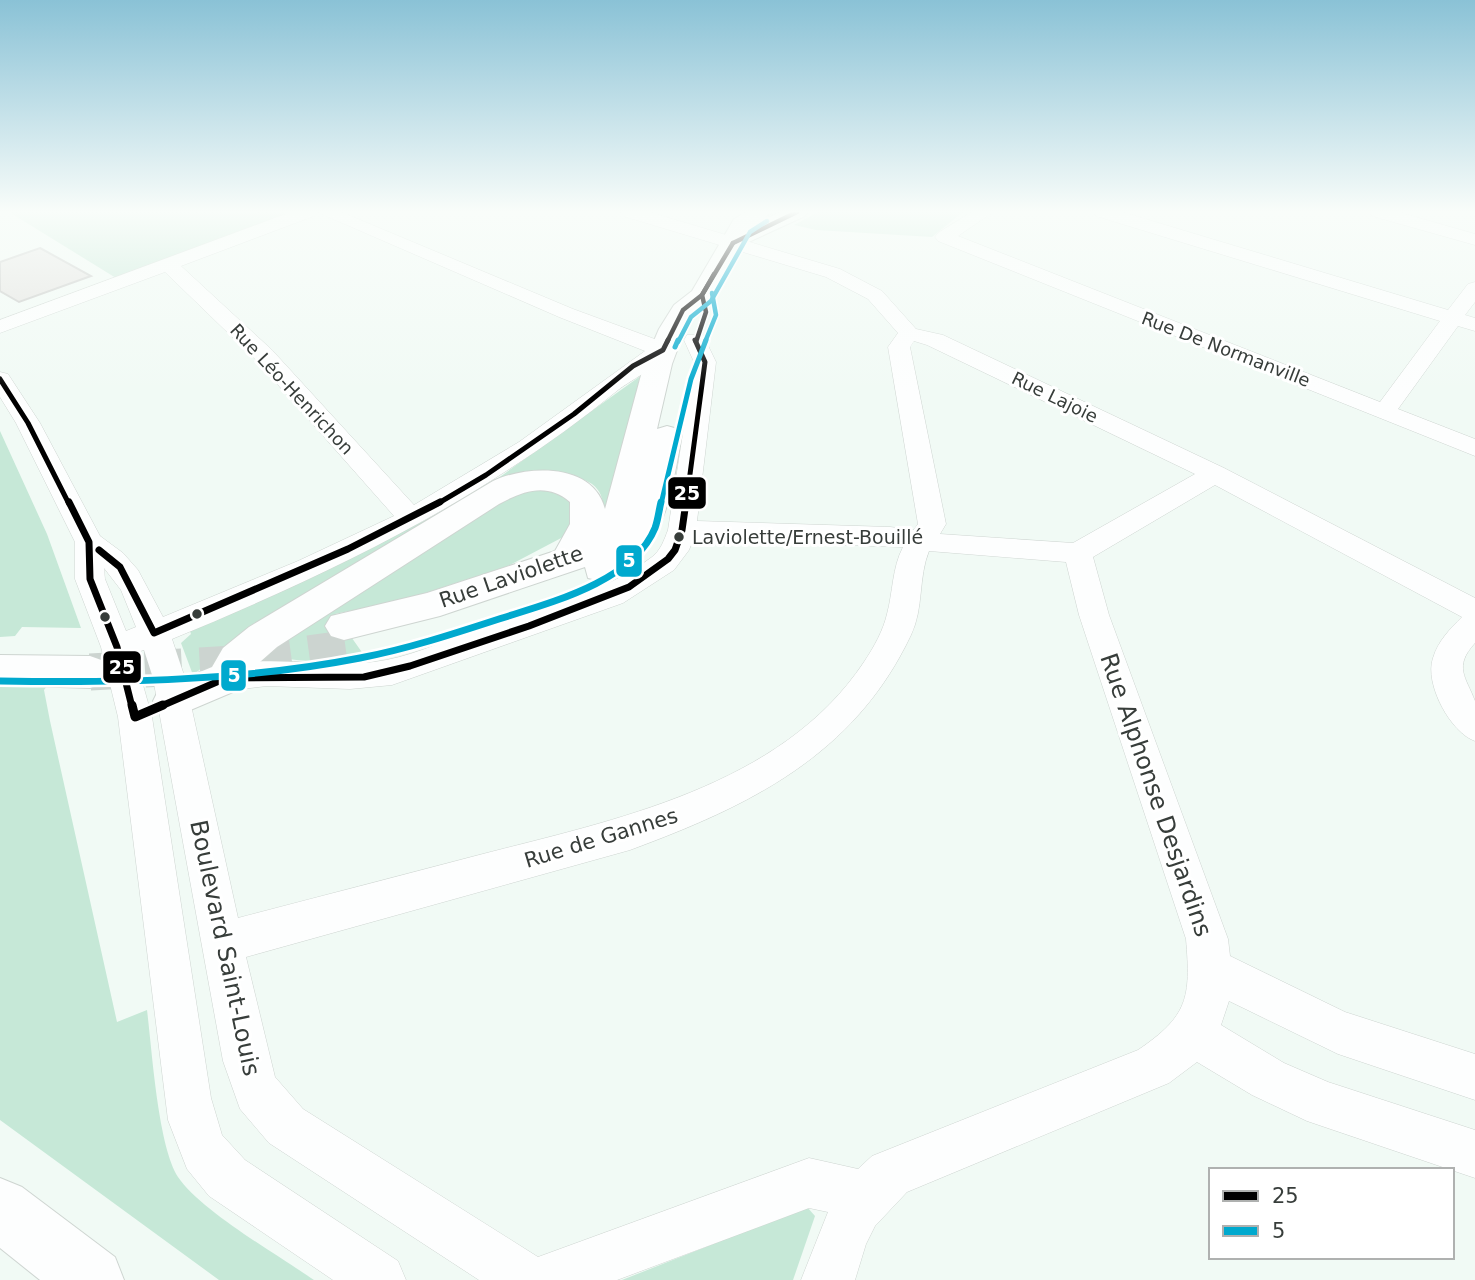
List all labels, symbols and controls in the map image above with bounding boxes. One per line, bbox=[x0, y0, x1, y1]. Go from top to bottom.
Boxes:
street label: Rue De Normanville bbox=[1139, 307, 1313, 391]
street label: Rue Léo-Henrichon bbox=[226, 319, 358, 459]
street label: Rue Lajoie bbox=[1009, 367, 1101, 427]
line badge: 25 bbox=[667, 476, 707, 510]
text: 25 bbox=[674, 482, 700, 504]
place label: Laviolette/Ernest-Bouillé bbox=[692, 526, 923, 548]
marker: Laviolette/Ernest-Bouillé bbox=[672, 530, 686, 544]
street label: Rue Laviolette bbox=[436, 541, 586, 613]
line badge: 5 bbox=[615, 544, 643, 578]
text: 5 bbox=[622, 549, 636, 571]
unlabelled marker bbox=[190, 607, 204, 621]
unlabelled marker bbox=[98, 610, 112, 624]
line badge: 25 bbox=[102, 650, 142, 684]
street label: Rue Alphonse Desjardins bbox=[1094, 650, 1218, 940]
text: 25 bbox=[109, 656, 135, 678]
line badge: 5 bbox=[220, 659, 247, 692]
text: 5 bbox=[227, 664, 241, 686]
street label: Rue de Gannes bbox=[521, 803, 681, 873]
street label: Boulevard Saint-Louis bbox=[184, 817, 266, 1079]
legend bbox=[1209, 1168, 1454, 1259]
text: 25 bbox=[1272, 1184, 1299, 1208]
text: 5 bbox=[1272, 1219, 1285, 1243]

